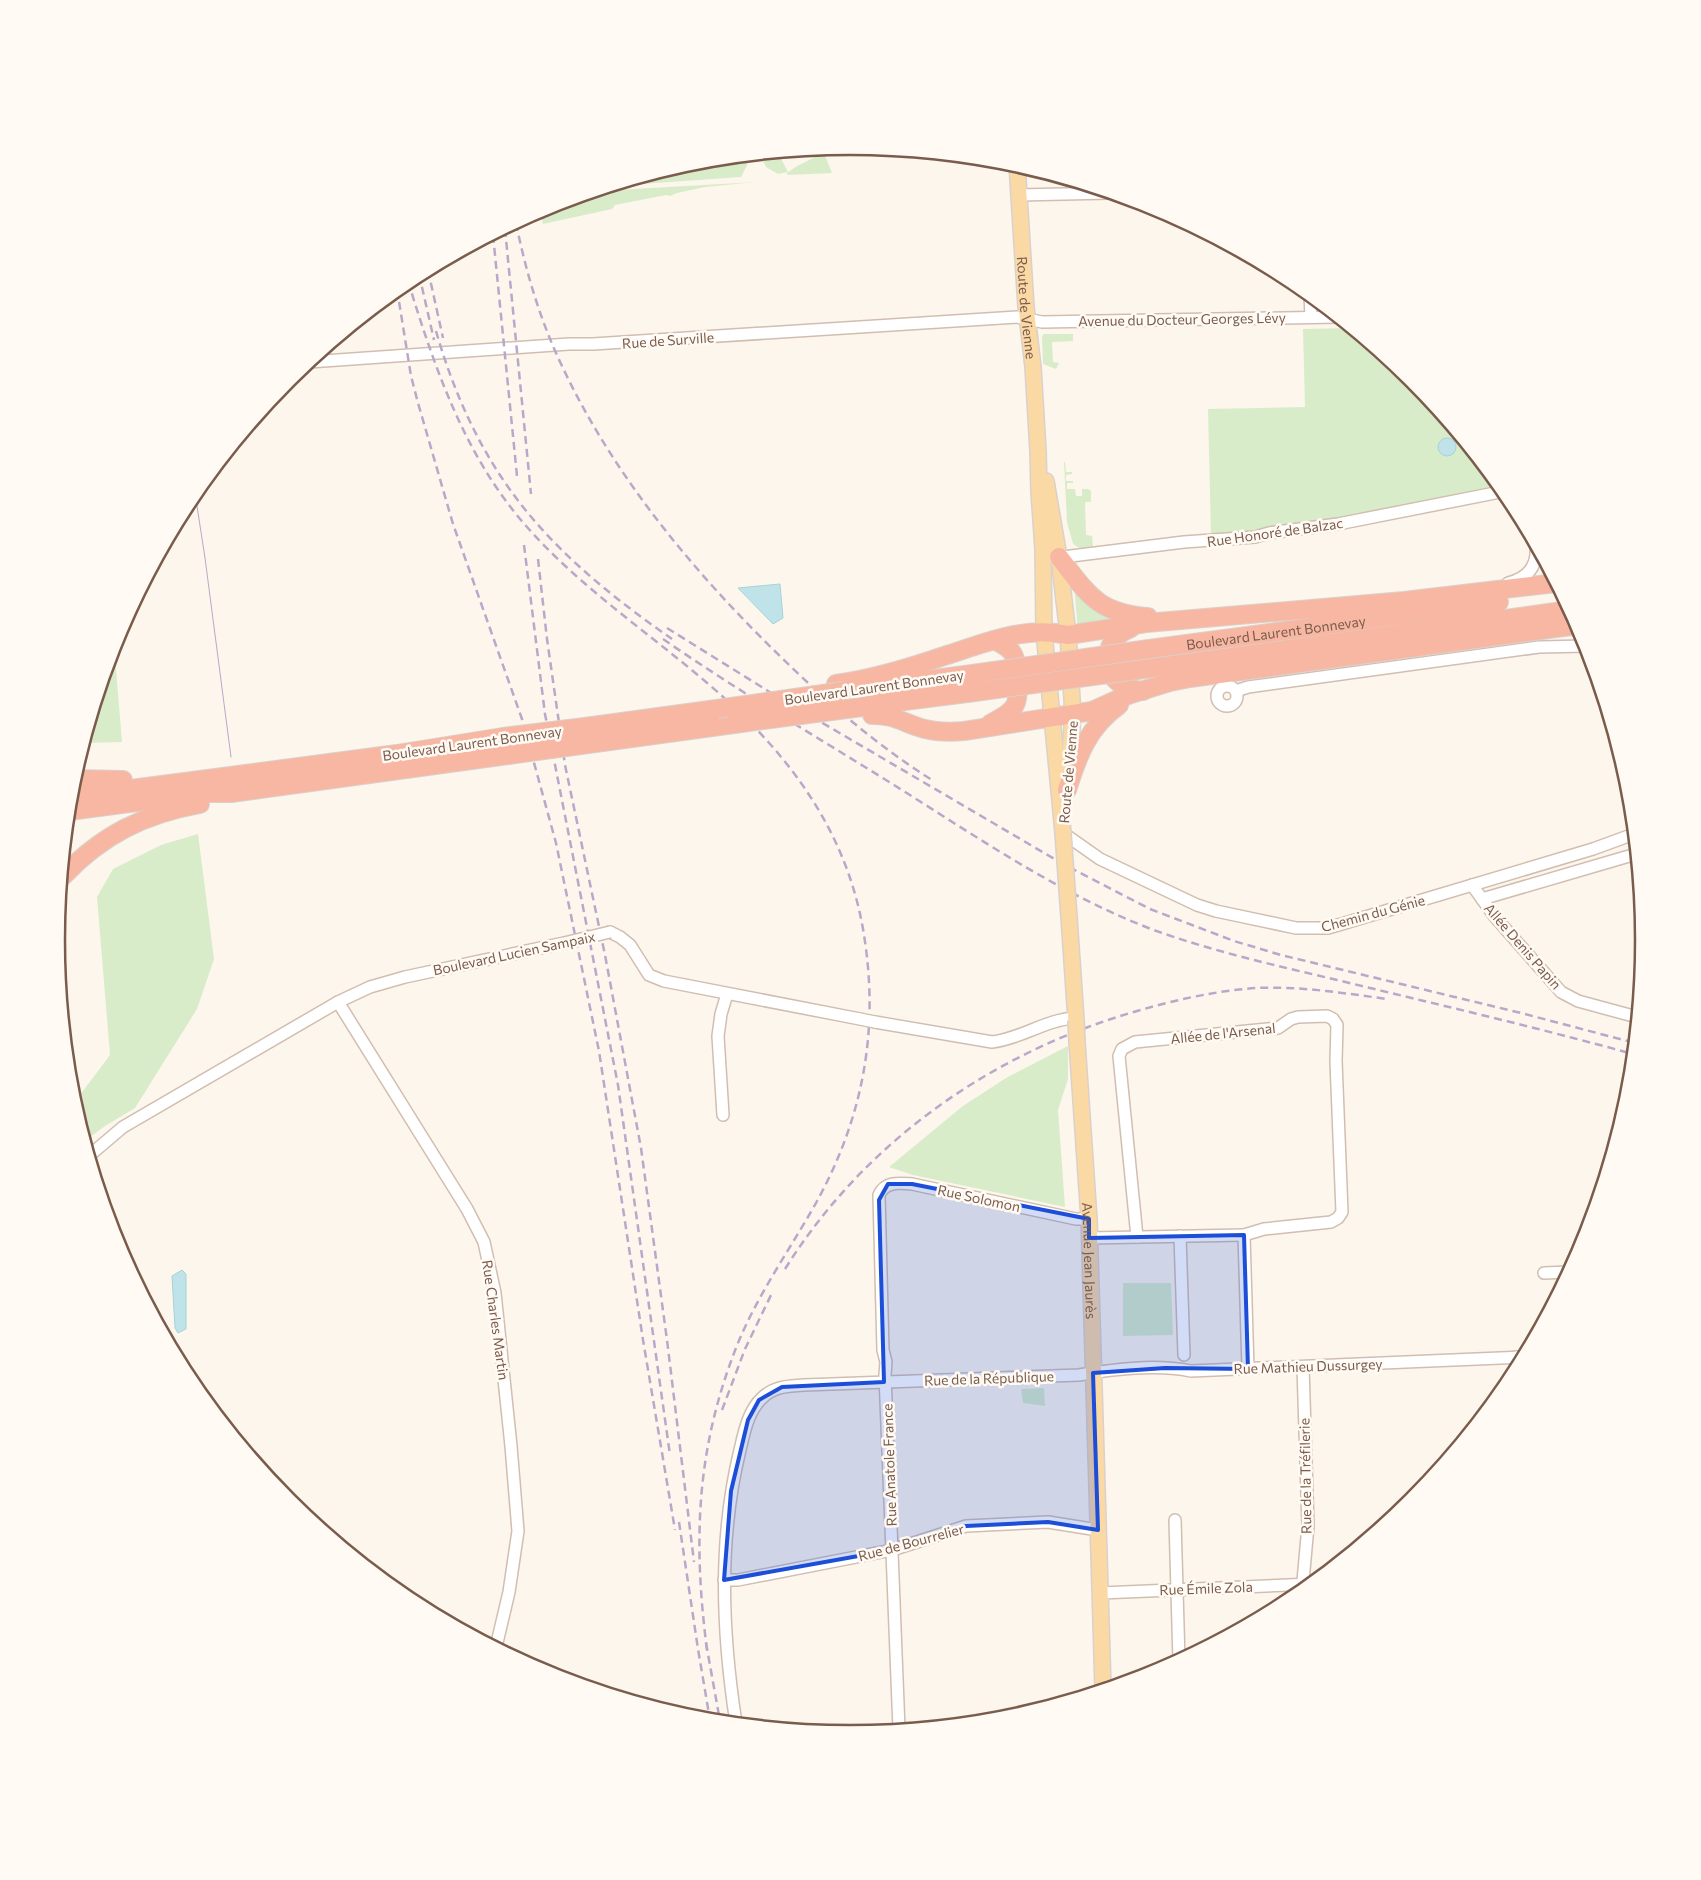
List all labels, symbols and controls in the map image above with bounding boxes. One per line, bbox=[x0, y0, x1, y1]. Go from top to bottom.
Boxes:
street label: Route de Vienne bbox=[1014, 256, 1040, 360]
street label: Avenue du Docteur Georges Lévy bbox=[1078, 309, 1286, 329]
street label: Rue de Surville bbox=[621, 328, 715, 352]
street label: Rue Honoré de Balzac bbox=[1206, 514, 1344, 550]
street label: Boulevard Laurent Bonnevay bbox=[1185, 611, 1367, 652]
street label: Boulevard Laurent Bonnevay bbox=[783, 666, 965, 708]
street label: Route de Vienne bbox=[1055, 720, 1081, 824]
street label: Boulevard Laurent Bonnevay bbox=[381, 722, 563, 764]
street label: Chemin du Génie bbox=[1319, 891, 1427, 935]
street label: Allée Denis Papin bbox=[1481, 899, 1565, 993]
street label: Boulevard Lucien Sampaix bbox=[431, 927, 597, 978]
street label: Allée de l'Arsenal bbox=[1170, 1019, 1276, 1047]
street label: Rue Solomon bbox=[936, 1181, 1022, 1215]
street label: Avenue Jean Jaurès bbox=[1079, 1201, 1100, 1319]
street label: Rue Charles Martin bbox=[479, 1259, 513, 1381]
street label: Rue Mathieu Dussurgey bbox=[1233, 1355, 1383, 1377]
street label: Rue de la République bbox=[924, 1367, 1054, 1389]
street label: Rue Anatole France bbox=[878, 1403, 900, 1527]
street label: Rue de la Tréfilerie bbox=[1295, 1418, 1315, 1534]
street label: Rue de Bourrelier bbox=[856, 1520, 966, 1564]
street label: Rue Émile Zola bbox=[1159, 1578, 1253, 1598]

